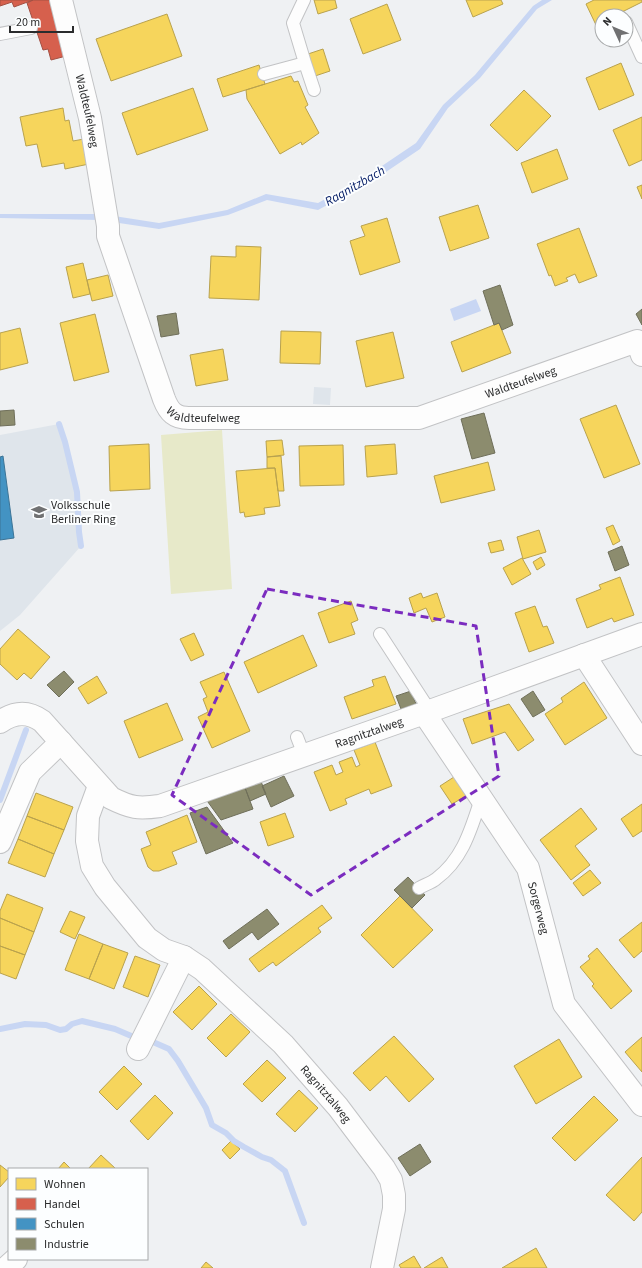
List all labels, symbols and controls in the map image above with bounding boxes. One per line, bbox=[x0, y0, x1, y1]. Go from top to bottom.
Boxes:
scale bar bbox=[10, 8, 73, 34]
north arrow bbox=[594, 8, 634, 48]
text: 20 m bbox=[16, 14, 40, 31]
text: N bbox=[599, 14, 615, 29]
street label: Waldteufelweg bbox=[71, 73, 103, 149]
water label: Ragnitzbach bbox=[322, 161, 389, 210]
street label: Waldteufelweg bbox=[483, 362, 558, 403]
street label: Waldteufelweg bbox=[162, 403, 240, 427]
place label: Volksschule Berliner Ring bbox=[51, 497, 116, 528]
school or university icon: Volksschule Berliner Ring bbox=[30, 503, 48, 521]
street label: Ragnitztalweg bbox=[333, 713, 405, 752]
street label: Sorgerweg bbox=[523, 880, 554, 936]
street label: Ragnitztalweg bbox=[296, 1061, 355, 1126]
legend bbox=[8, 1168, 148, 1260]
text: Wohnen bbox=[44, 1176, 86, 1193]
text: Handel bbox=[44, 1196, 80, 1213]
text: Schulen bbox=[44, 1216, 85, 1233]
text: Industrie bbox=[44, 1236, 89, 1253]

